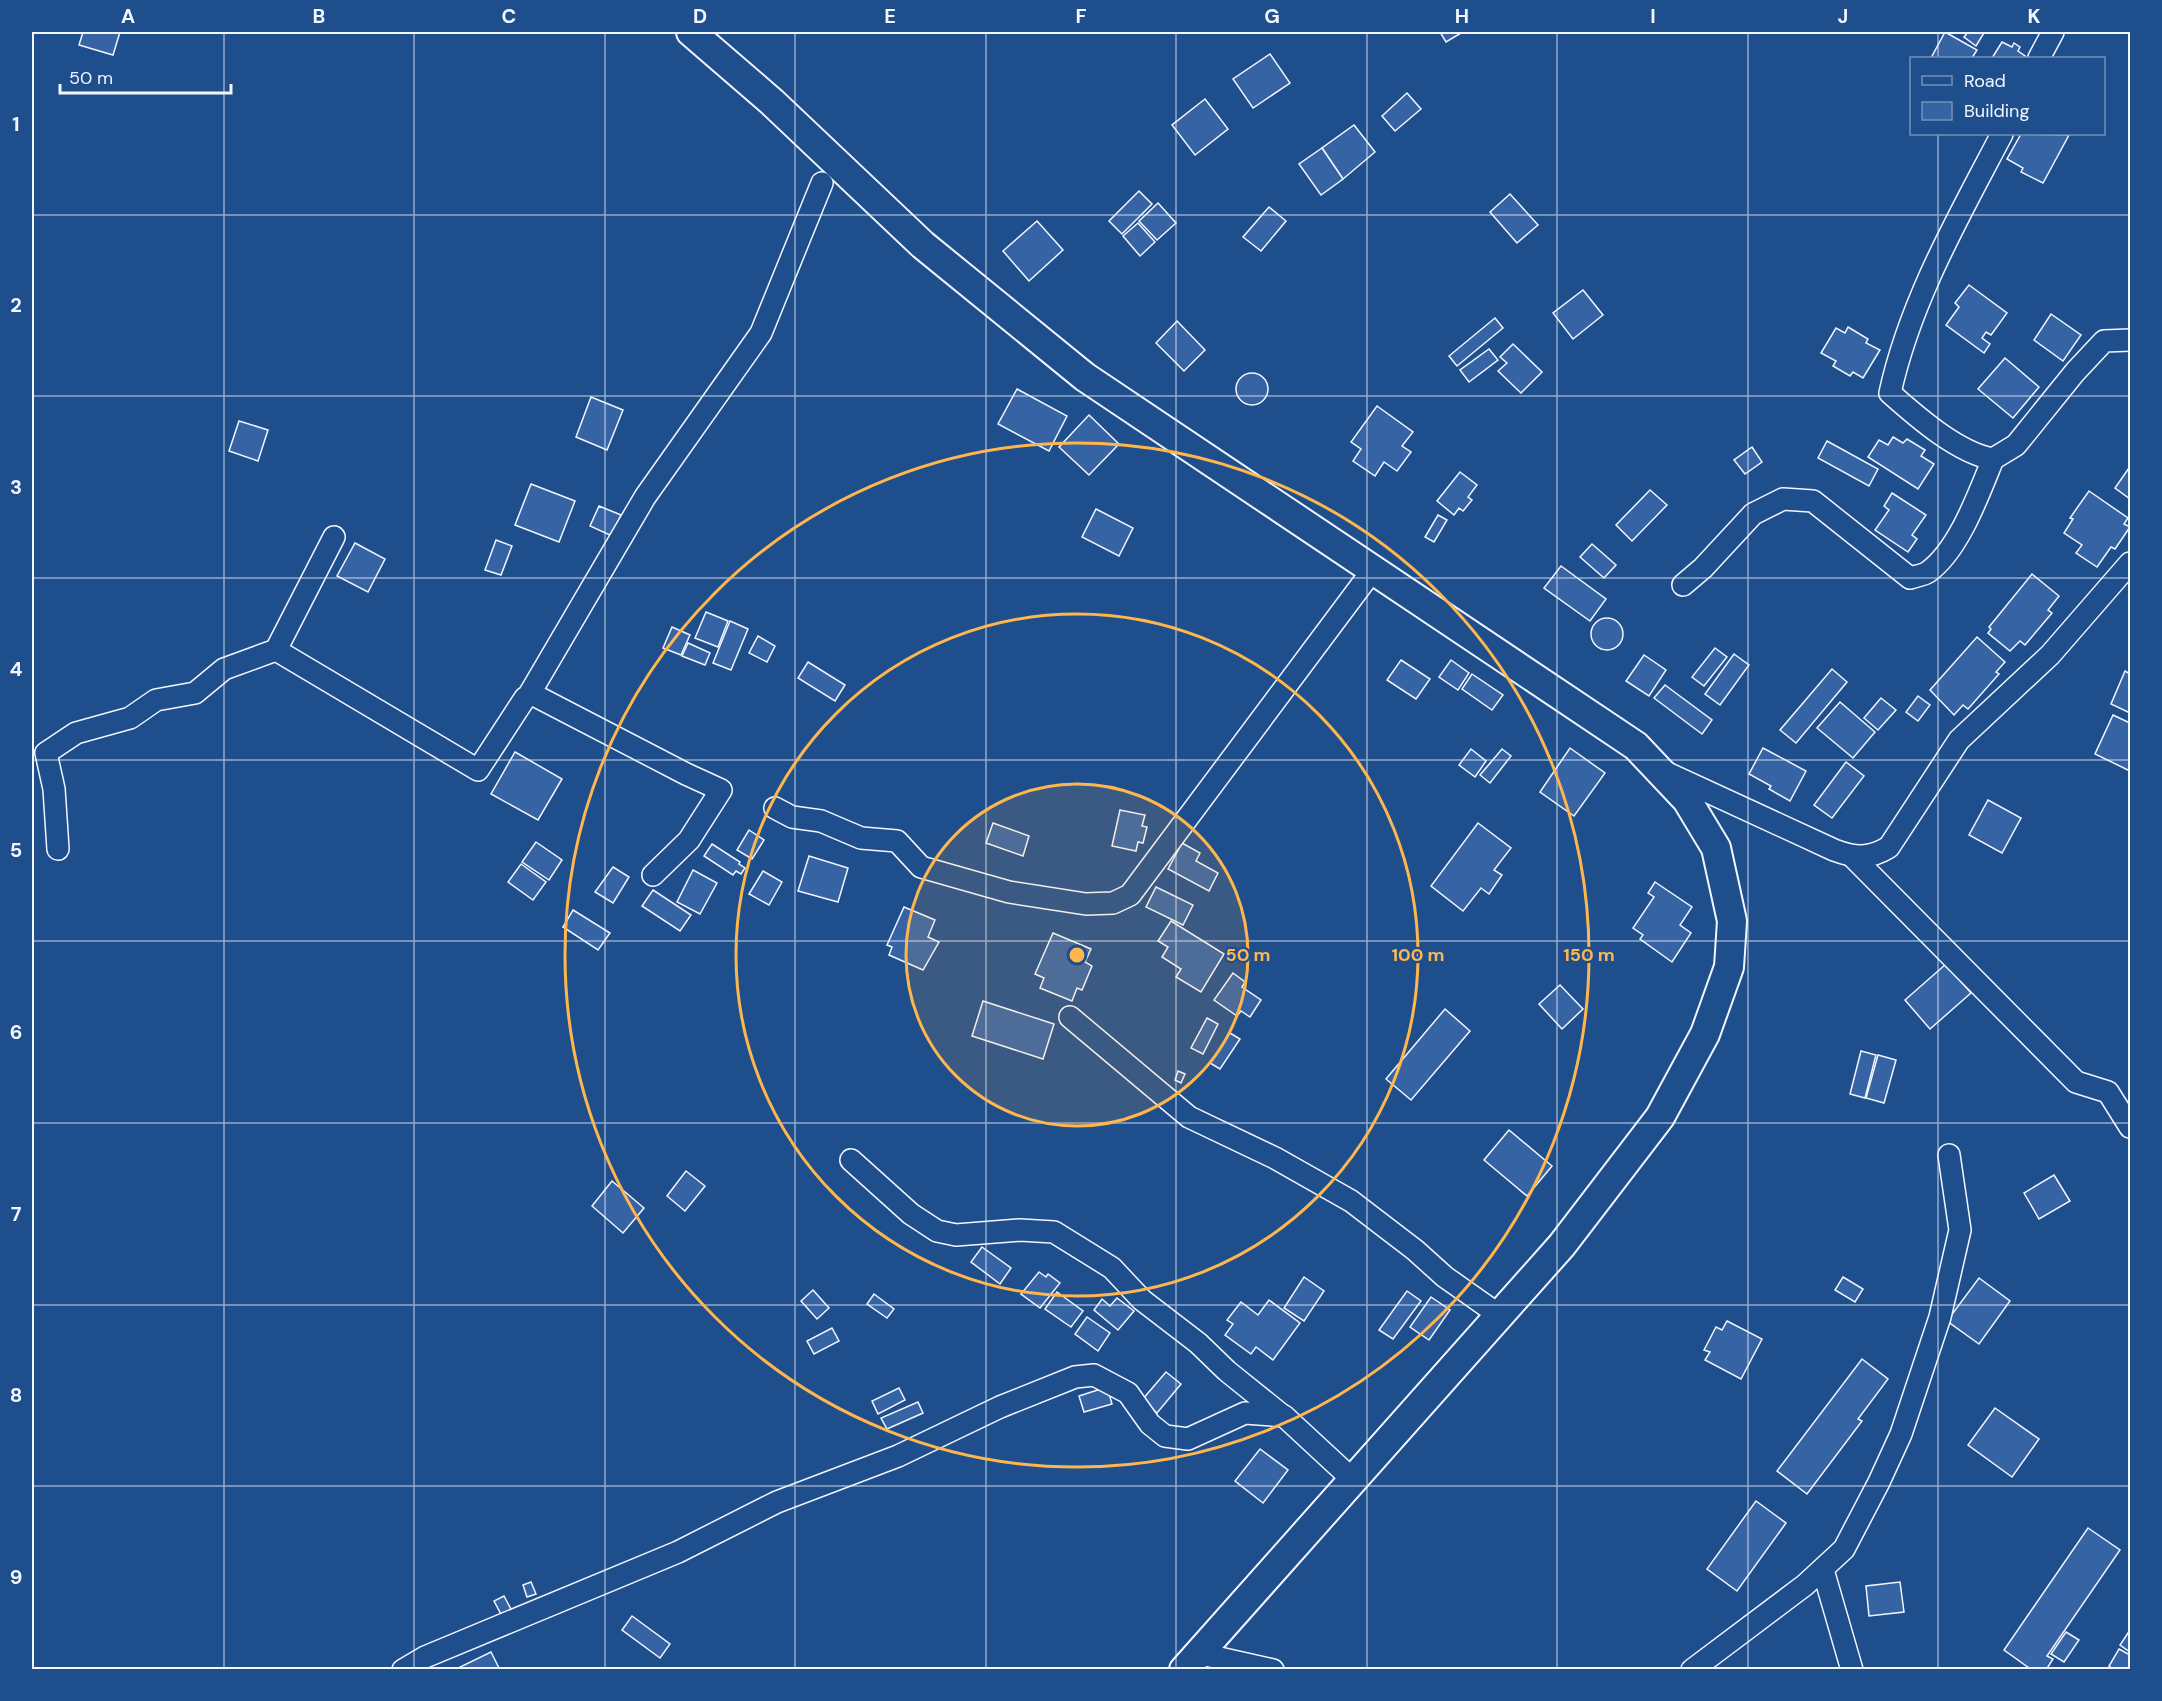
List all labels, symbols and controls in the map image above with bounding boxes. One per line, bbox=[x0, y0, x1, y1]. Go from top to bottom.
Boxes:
text: A bbox=[121, 3, 135, 29]
text: B bbox=[313, 3, 325, 29]
text: C bbox=[502, 3, 516, 29]
text: D bbox=[693, 3, 707, 29]
text: E bbox=[884, 3, 896, 29]
text: F bbox=[1075, 3, 1087, 29]
text: G bbox=[1264, 3, 1280, 29]
text: H bbox=[1455, 3, 1469, 29]
text: I bbox=[1650, 3, 1656, 29]
text: J bbox=[1838, 3, 1848, 29]
text: K bbox=[2027, 3, 2041, 29]
scale bar bbox=[60, 57, 231, 95]
legend bbox=[1910, 57, 2105, 135]
text: 50 m bbox=[69, 66, 113, 90]
text: Road bbox=[1964, 69, 2006, 93]
text: Building bbox=[1964, 99, 2029, 123]
text: 1 bbox=[12, 111, 20, 137]
text: 2 bbox=[10, 292, 22, 318]
text: 3 bbox=[10, 474, 22, 500]
text: 4 bbox=[10, 656, 23, 682]
text: 5 bbox=[10, 837, 22, 863]
text: 50 m bbox=[1225, 943, 1271, 967]
text: 100 m bbox=[1391, 943, 1445, 967]
text: 150 m bbox=[1563, 943, 1615, 967]
centre of rings bbox=[1067, 945, 1087, 965]
text: 6 bbox=[10, 1019, 22, 1045]
text: 7 bbox=[11, 1201, 22, 1227]
text: 8 bbox=[10, 1382, 22, 1408]
text: 9 bbox=[10, 1564, 22, 1590]

